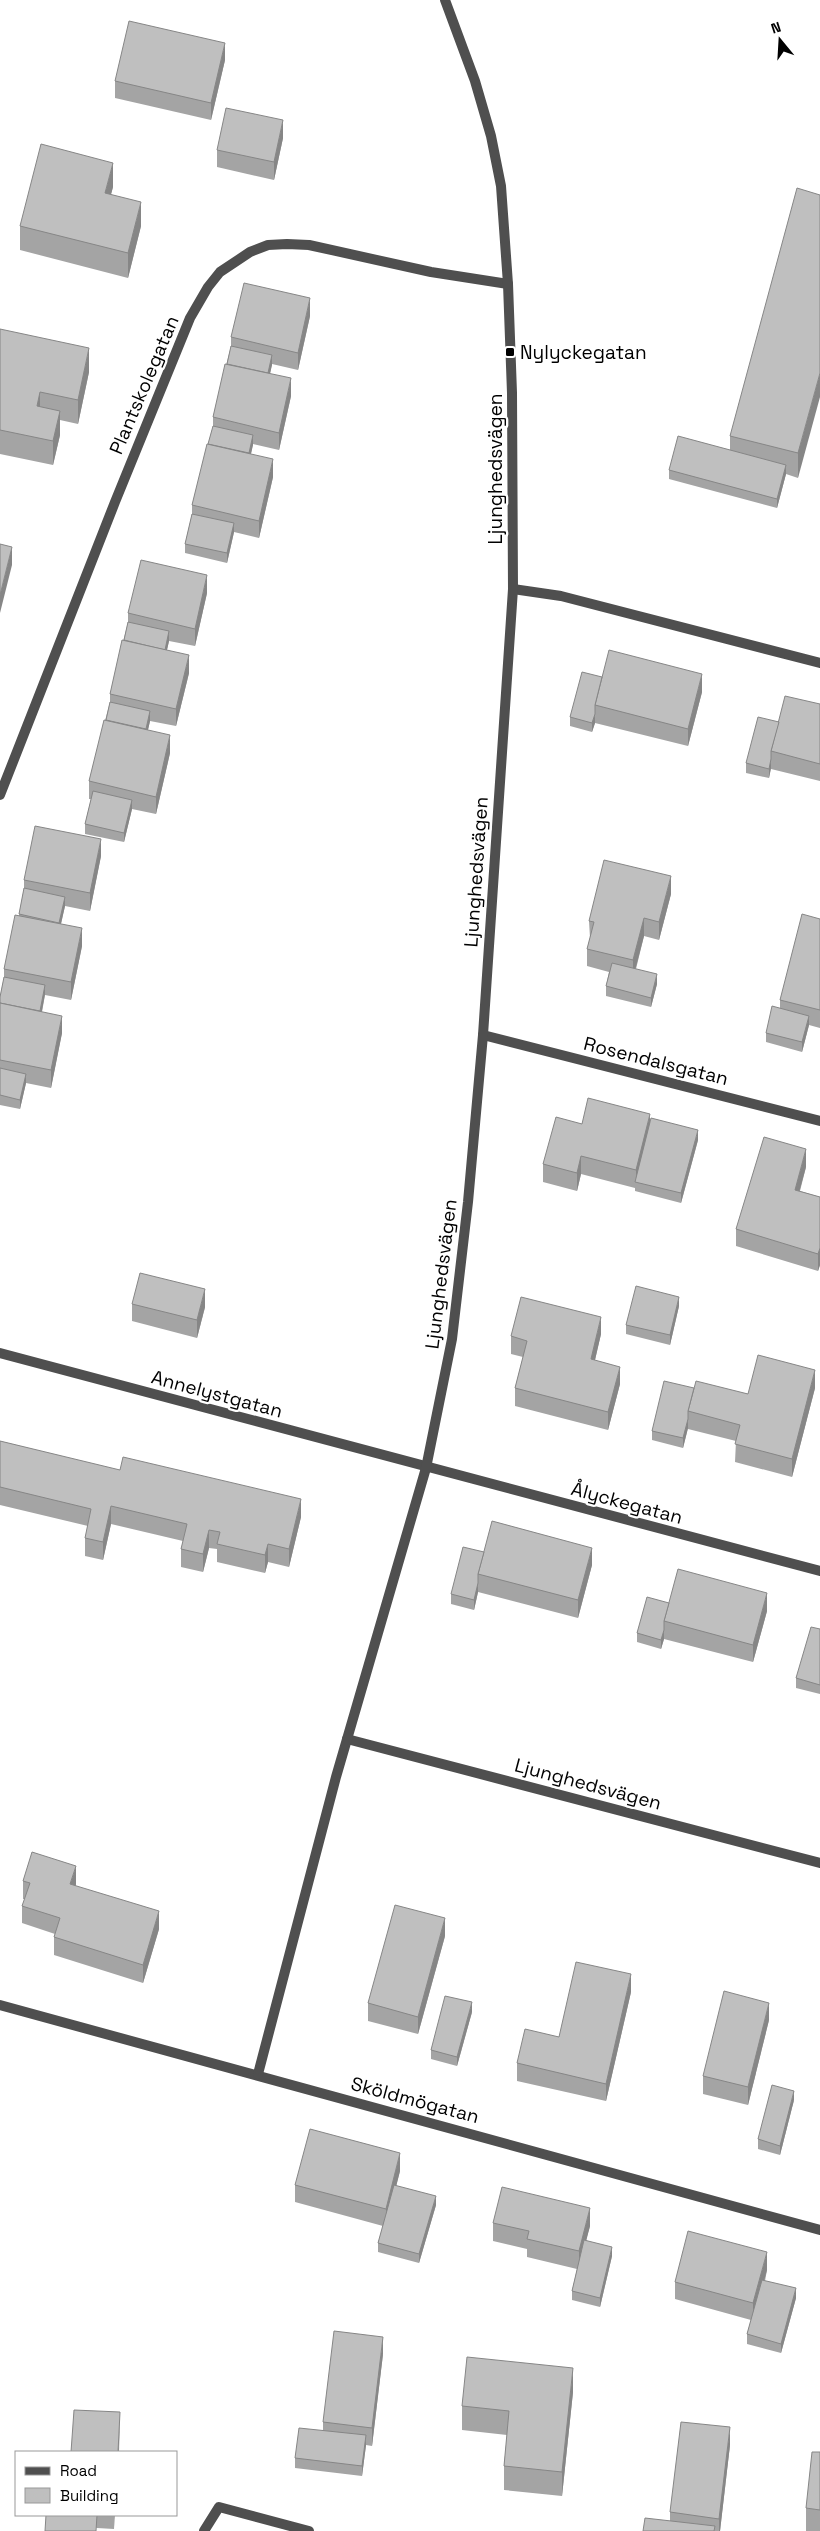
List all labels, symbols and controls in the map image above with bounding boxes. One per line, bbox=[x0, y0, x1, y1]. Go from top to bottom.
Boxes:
north arrow bbox=[755, 15, 805, 65]
text: N bbox=[769, 18, 783, 38]
street label: Plantskolegatan bbox=[104, 312, 184, 458]
place label: Nylyckegatan bbox=[520, 340, 647, 365]
marker: Nylyckegatan bbox=[504, 346, 516, 358]
street label: Ljunghedsvägen bbox=[483, 393, 508, 545]
street label: Ljunghedsvägen bbox=[458, 796, 494, 948]
street label: Rosendalsgatan bbox=[581, 1031, 731, 1091]
street label: Ljunghedsvägen bbox=[419, 1198, 463, 1350]
street label: Annelystgatan bbox=[149, 1364, 285, 1424]
street label: Ålyckegatan bbox=[569, 1476, 685, 1530]
street label: Ljunghedsvägen bbox=[512, 1752, 664, 1816]
street label: Sköldmögatan bbox=[348, 2071, 482, 2129]
legend bbox=[15, 2451, 178, 2516]
text: Road bbox=[60, 2461, 97, 2480]
text: Building bbox=[60, 2486, 119, 2505]

